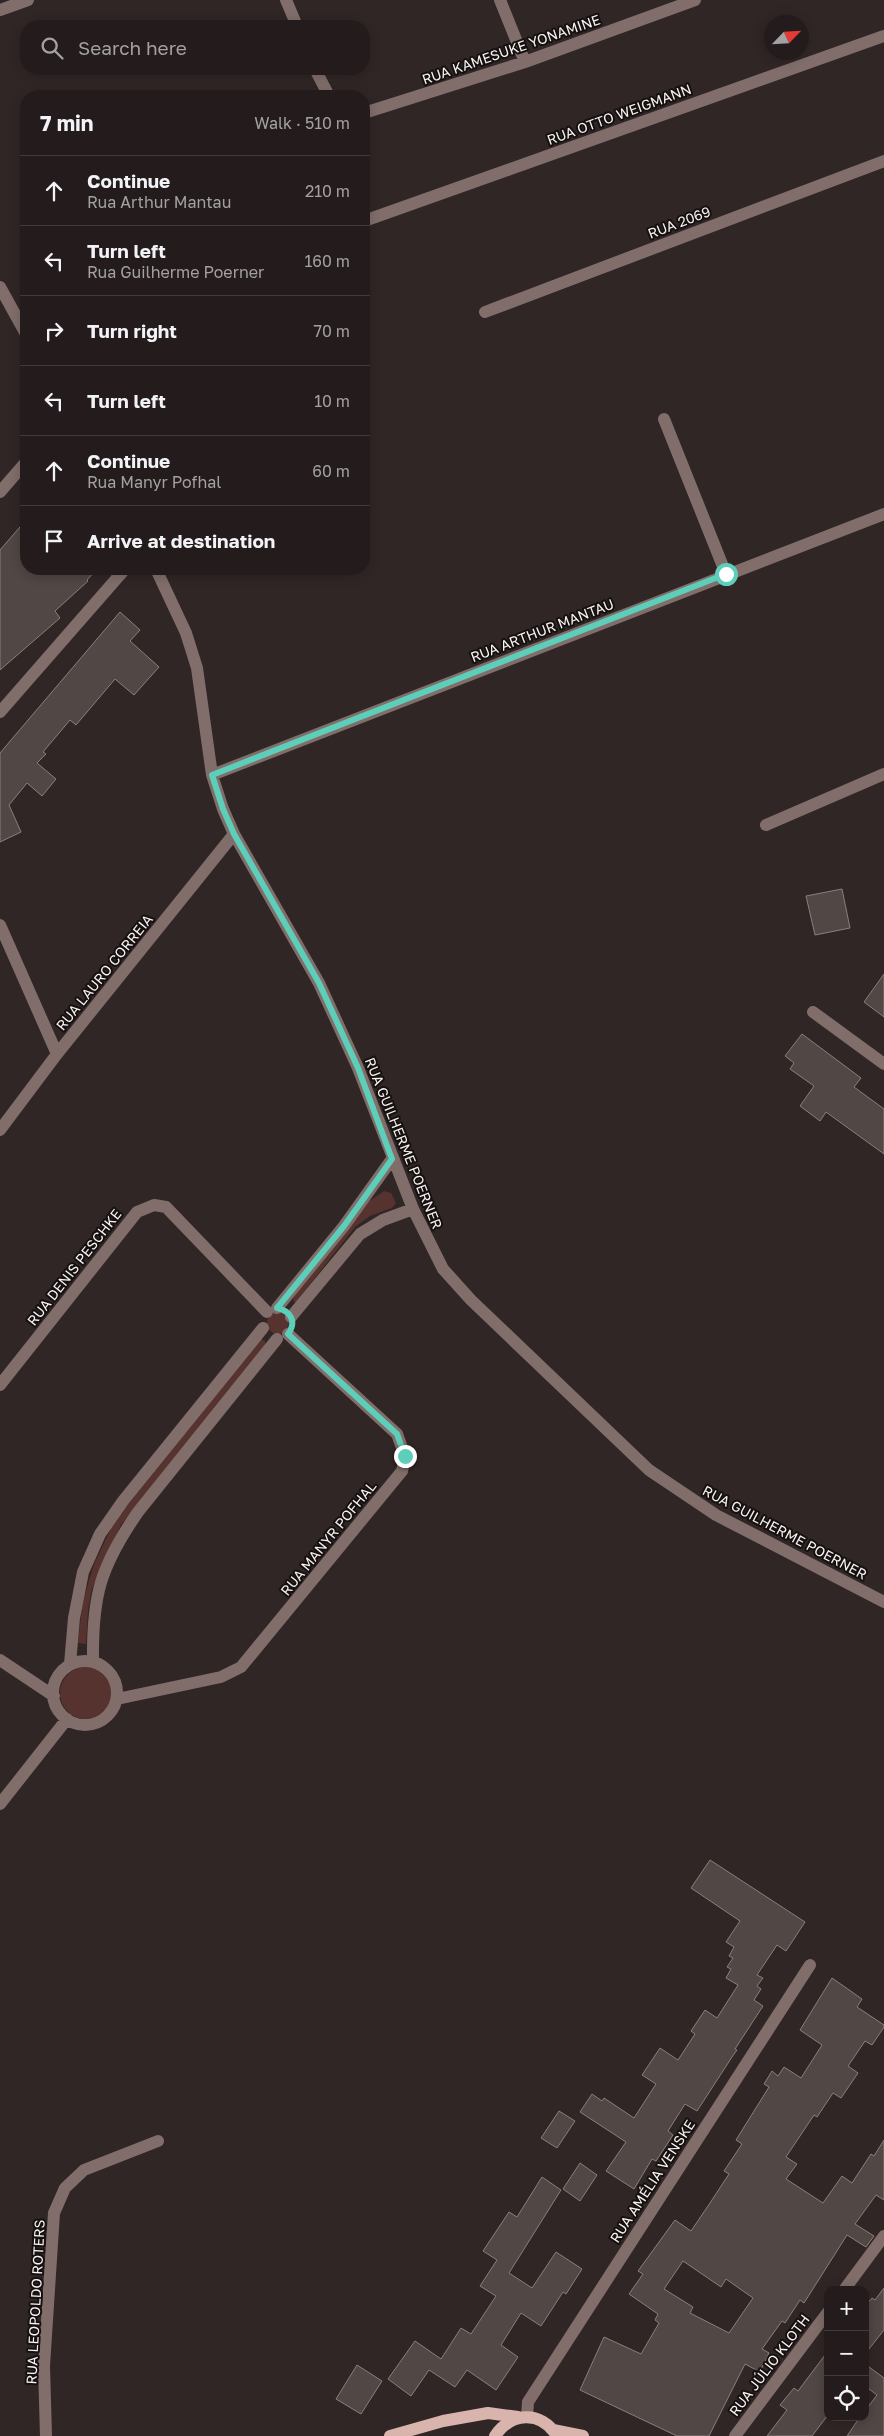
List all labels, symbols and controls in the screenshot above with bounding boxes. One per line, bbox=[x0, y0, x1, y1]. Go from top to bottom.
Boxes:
street label: RUA KAMESUKE YONAMINE bbox=[420, 10, 602, 88]
north arrow bbox=[764, 15, 809, 60]
search box bbox=[20, 20, 370, 75]
icon: search bbox=[38, 34, 66, 62]
text: Search here bbox=[78, 36, 187, 59]
street label: RUA OTTO WEIGMANN bbox=[544, 80, 694, 148]
text: 7 min bbox=[40, 110, 94, 136]
text: Walk · 510 m bbox=[254, 113, 350, 133]
text: Continue bbox=[87, 169, 170, 192]
icon: ahead bbox=[40, 177, 68, 205]
text: 210 m bbox=[305, 181, 350, 201]
text: Rua Arthur Mantau bbox=[87, 192, 231, 212]
street label: RUA 2069 bbox=[645, 202, 713, 242]
text: Turn left bbox=[87, 239, 166, 262]
icon: left bbox=[40, 247, 68, 275]
text: 160 m bbox=[304, 251, 350, 271]
text: Rua Guilherme Poerner bbox=[87, 262, 264, 282]
icon: right bbox=[40, 317, 68, 345]
text: Turn right bbox=[87, 319, 177, 342]
text: 70 m bbox=[313, 321, 350, 341]
icon: left bbox=[40, 387, 68, 415]
text: Turn left bbox=[87, 389, 166, 412]
text: 10 m bbox=[314, 391, 350, 411]
text: Continue bbox=[87, 449, 170, 472]
icon: ahead bbox=[40, 457, 68, 485]
text: 60 m bbox=[312, 461, 350, 481]
text: Rua Manyr Pofhal bbox=[87, 472, 221, 492]
icon: arrive bbox=[40, 527, 68, 555]
text: Arrive at destination bbox=[87, 529, 275, 552]
route start bbox=[715, 563, 738, 586]
street label: RUA ARTHUR MANTAU bbox=[468, 595, 616, 665]
street label: RUA LAURO CORREIA bbox=[52, 910, 156, 1033]
street label: RUA GUILHERME POERNER bbox=[362, 1055, 446, 1231]
street label: RUA DENIS PESCHKE bbox=[23, 1205, 125, 1329]
route end bbox=[394, 1445, 417, 1468]
street label: RUA MANYR POFHAL bbox=[277, 1477, 379, 1599]
street label: RUA GUILHERME POERNER bbox=[700, 1481, 870, 1583]
street label: RUA AMÉLIA VENSKE bbox=[606, 2116, 698, 2246]
street label: RUA LEOPOLDO ROTERS bbox=[22, 2219, 48, 2385]
map controls bbox=[824, 2286, 869, 2421]
button: + bbox=[824, 2286, 869, 2331]
street label: RUA JÚLIO KLOTH bbox=[725, 2311, 813, 2419]
button: − bbox=[824, 2331, 869, 2376]
button: locate bbox=[824, 2376, 869, 2421]

